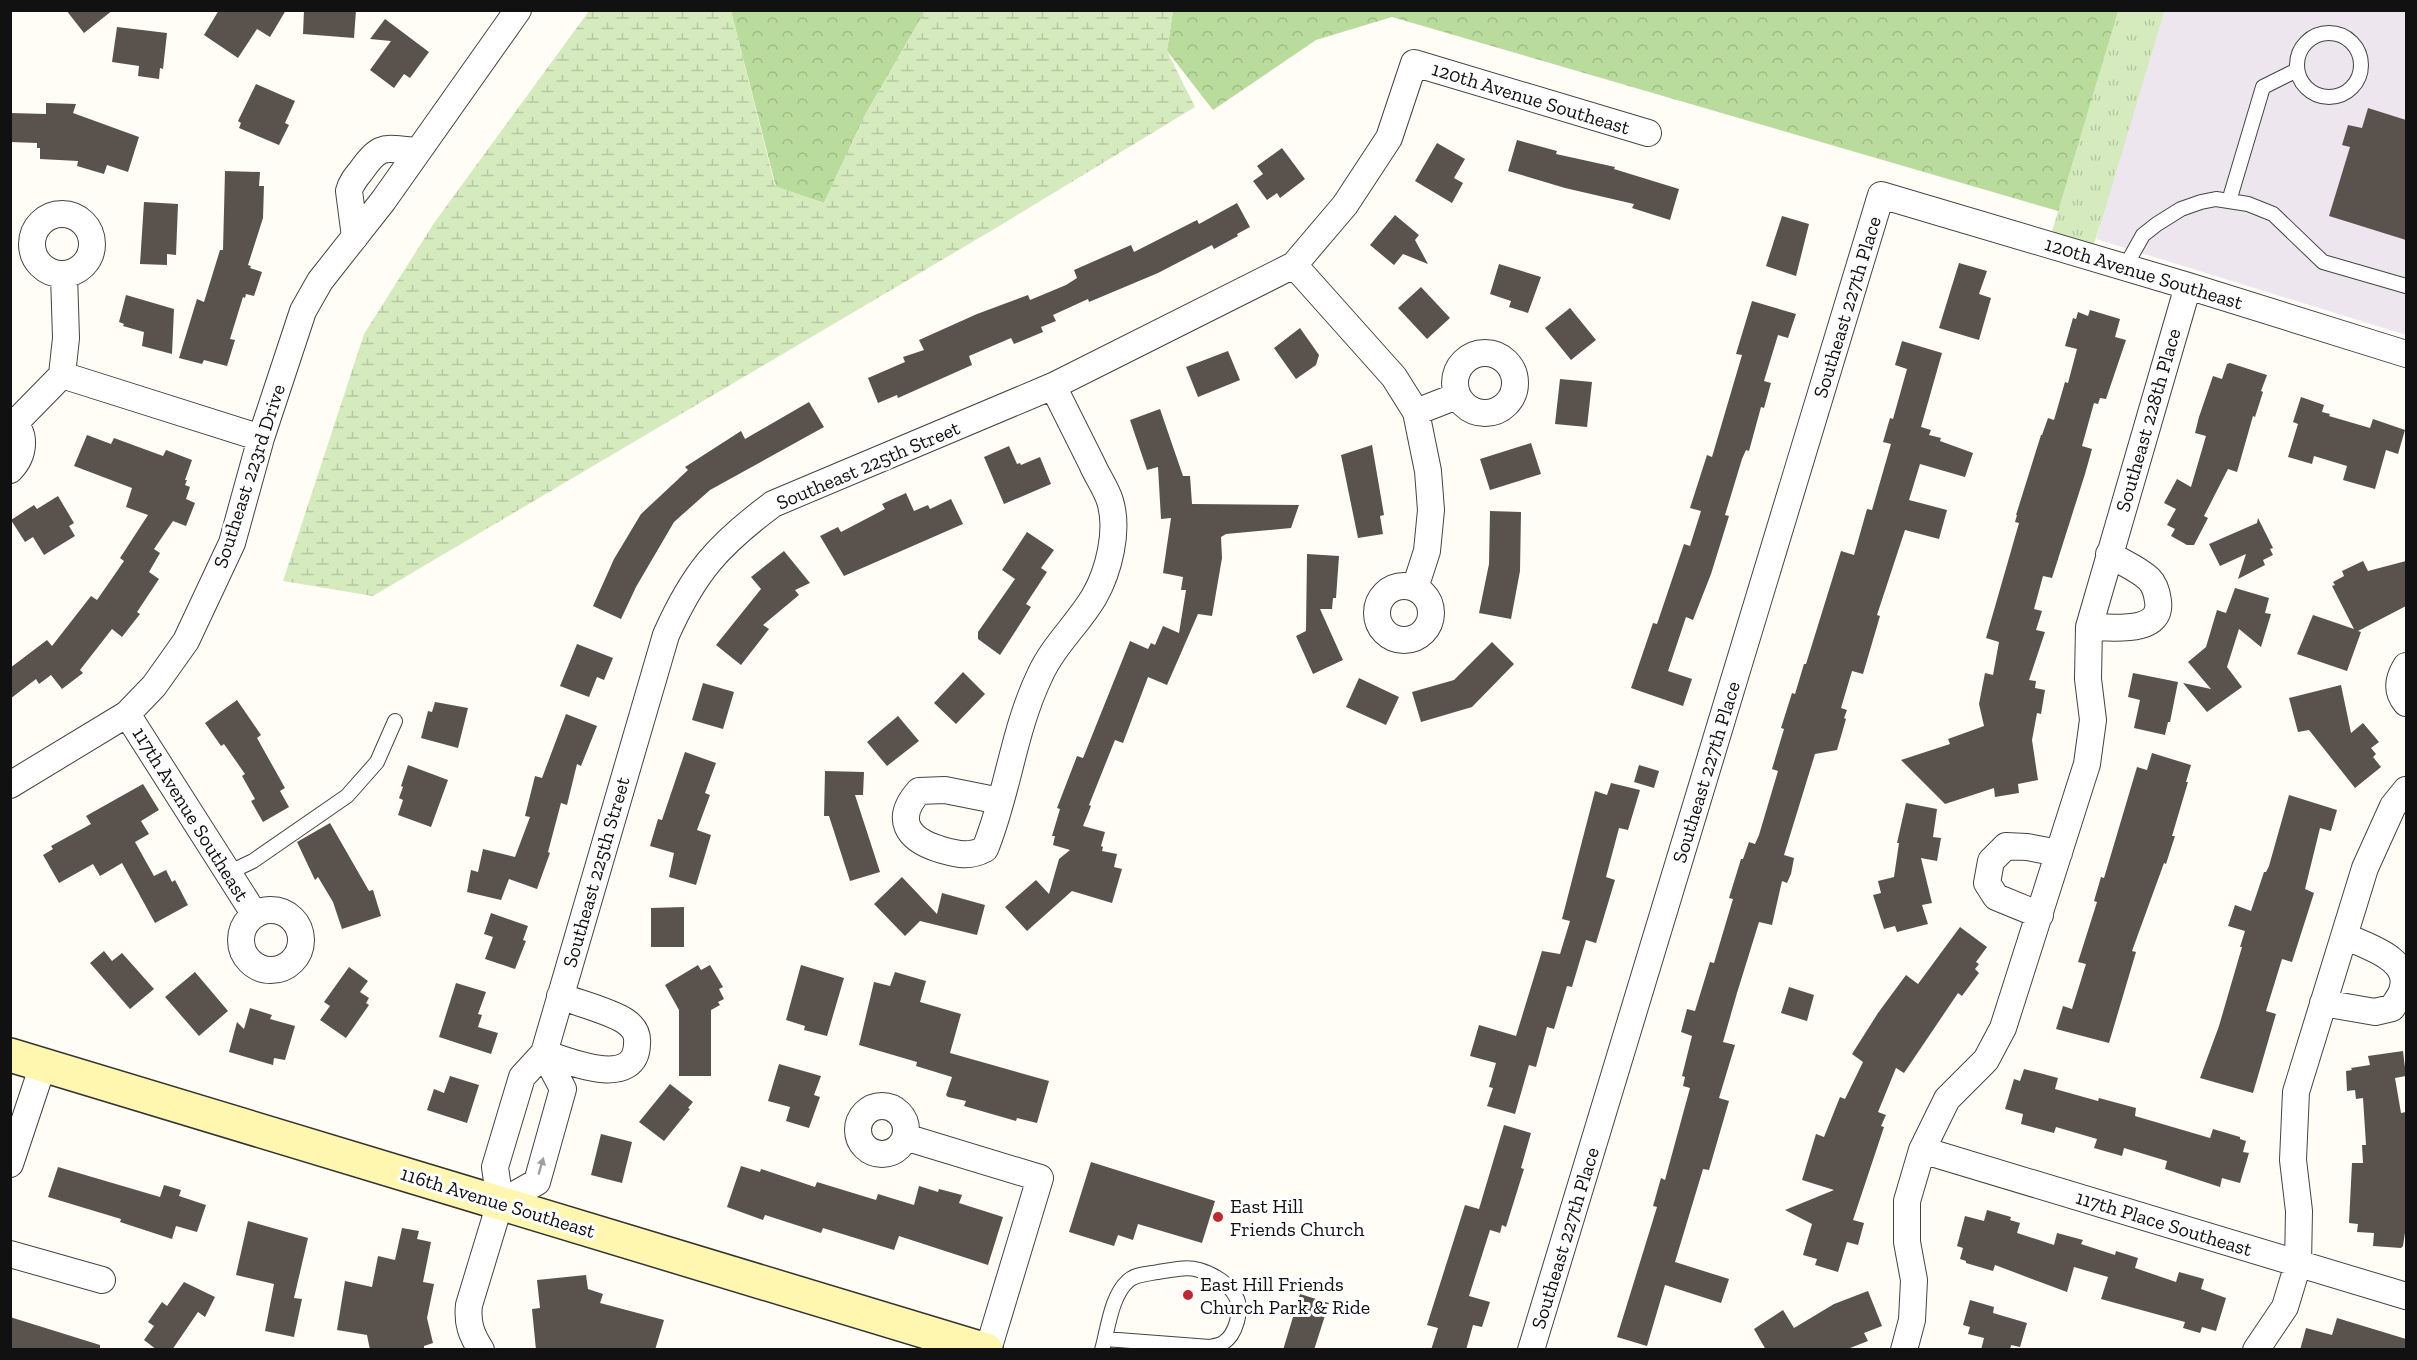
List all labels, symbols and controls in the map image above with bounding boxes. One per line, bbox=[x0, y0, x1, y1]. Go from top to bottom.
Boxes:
street label: 120th Avenue Southeast bbox=[1429, 56, 1633, 140]
street label: Southeast 227th Place bbox=[1808, 213, 1886, 401]
street label: 120th Avenue Southeast bbox=[2042, 231, 2246, 315]
street label: Southeast 228th Place bbox=[2110, 325, 2186, 515]
street label: Southeast 223rd Drive bbox=[208, 381, 290, 571]
street label: Southeast 225th Street bbox=[773, 415, 964, 515]
street label: Southeast 227th Place bbox=[1667, 678, 1745, 866]
street label: 117th Avenue Southeast bbox=[128, 723, 255, 906]
street label: Southeast 225th Street bbox=[557, 773, 635, 970]
street label: Southeast 227th Place bbox=[1526, 1144, 1604, 1332]
one-way arrow bbox=[537, 1157, 547, 1175]
street label: 116th Avenue Southeast bbox=[398, 1161, 599, 1243]
street label: 117th Place Southeast bbox=[2073, 1185, 2256, 1261]
place label: East Hill Friends Church bbox=[1230, 1194, 1365, 1241]
marker: East Hill Friends Church bbox=[1211, 1210, 1225, 1224]
place label: East Hill Friends Church Park & Ride bbox=[1200, 1272, 1370, 1319]
marker: East Hill Friends Church Park & Ride bbox=[1181, 1288, 1195, 1302]

